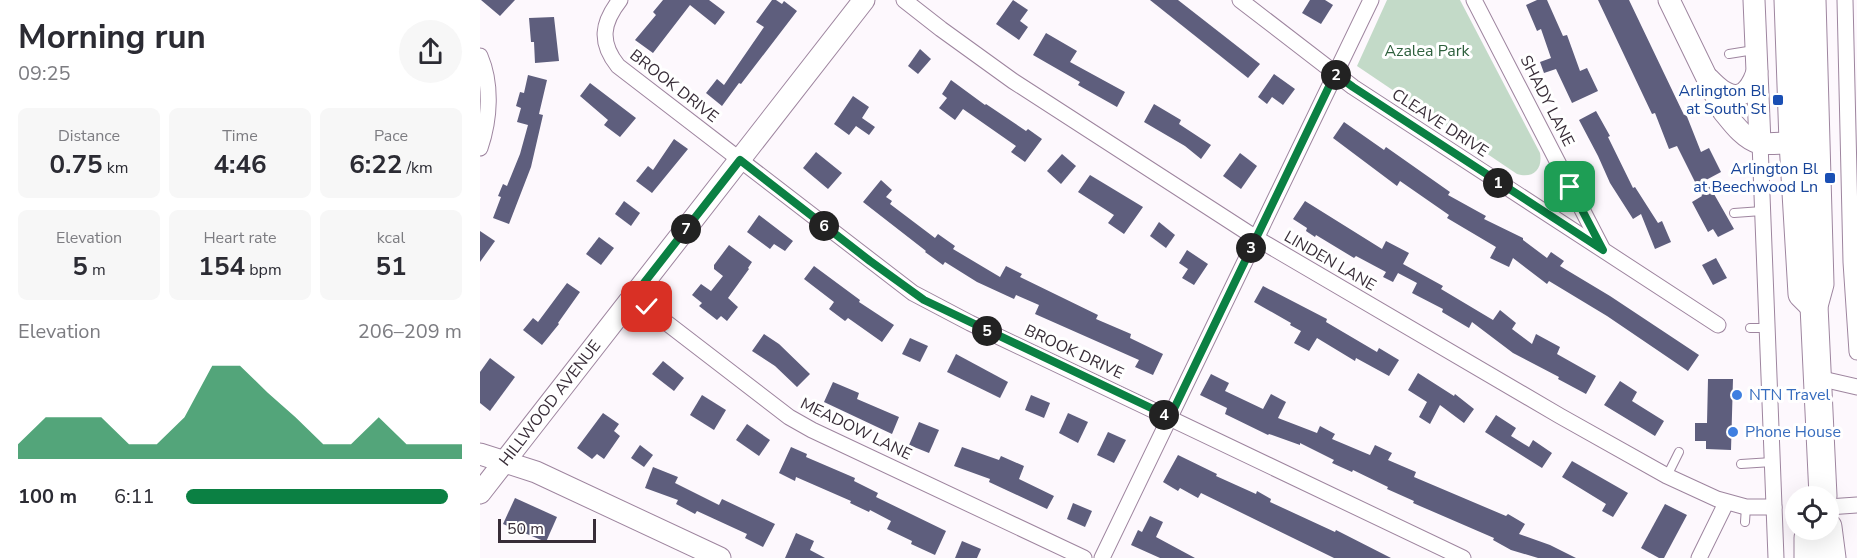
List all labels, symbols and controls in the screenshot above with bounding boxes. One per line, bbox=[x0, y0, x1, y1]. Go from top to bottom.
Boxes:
text: Morning run bbox=[18, 15, 206, 60]
button: share bbox=[399, 20, 462, 83]
park label: Azalea Park bbox=[1384, 40, 1471, 62]
street label: BROOK DRIVE bbox=[625, 44, 723, 128]
street label: SHADY LANE bbox=[1515, 52, 1579, 150]
text: 09:25 bbox=[18, 60, 71, 87]
pin: 2 bbox=[1321, 60, 1351, 90]
text: 2 bbox=[1331, 64, 1341, 86]
place label: Arlington Bl at South St bbox=[1679, 80, 1766, 120]
street label: CLEAVE DRIVE bbox=[1388, 84, 1492, 162]
marker: Arlington Bl at South St bbox=[1771, 93, 1785, 107]
text: Distance bbox=[58, 125, 120, 147]
text: Time bbox=[222, 125, 258, 147]
text: Pace bbox=[374, 125, 408, 147]
text: 0.75 bbox=[49, 147, 103, 182]
text: 4:46 bbox=[213, 147, 267, 182]
text: 6:22 bbox=[349, 147, 402, 182]
text: km bbox=[103, 157, 129, 179]
text: /km bbox=[402, 157, 433, 179]
place label: Arlington Bl at Beechwood Ln bbox=[1693, 158, 1818, 198]
pin bbox=[1544, 161, 1595, 212]
pin: 1 bbox=[1483, 168, 1513, 198]
icon: arrive bbox=[1553, 170, 1586, 203]
marker: Arlington Bl at Beechwood Ln bbox=[1823, 171, 1837, 185]
text: 1 bbox=[1493, 172, 1503, 194]
pin: 6 bbox=[809, 211, 839, 241]
pin: 7 bbox=[671, 214, 701, 244]
text: 6 bbox=[819, 215, 829, 237]
text: 7 bbox=[681, 218, 691, 240]
street label: LINDEN LANE bbox=[1280, 226, 1380, 296]
text: Elevation bbox=[56, 227, 122, 249]
text: Heart rate bbox=[203, 227, 277, 249]
text: kcal bbox=[377, 227, 405, 249]
pin: 3 bbox=[1236, 233, 1266, 263]
text: 3 bbox=[1246, 237, 1256, 259]
text: 5 bbox=[72, 249, 88, 284]
text: 154 bbox=[198, 249, 245, 284]
text: 51 bbox=[375, 249, 407, 284]
text: m bbox=[88, 259, 106, 281]
text: bpm bbox=[245, 259, 282, 281]
pin bbox=[621, 281, 672, 332]
icon: check bbox=[630, 290, 663, 323]
pin: 5 bbox=[972, 316, 1002, 346]
text: Elevation bbox=[18, 318, 101, 345]
text: 206–209 m bbox=[358, 318, 462, 345]
street label: BROOK DRIVE bbox=[1021, 319, 1127, 385]
text: 5 bbox=[982, 320, 992, 342]
street label: HILLWOOD AVENUE bbox=[494, 336, 606, 471]
place label: NTN Travel bbox=[1749, 384, 1831, 406]
marker: NTN Travel bbox=[1730, 388, 1744, 402]
street label: MEADOW LANE bbox=[797, 393, 915, 465]
pin: 4 bbox=[1149, 400, 1179, 430]
text: 4 bbox=[1159, 404, 1169, 426]
place label: Phone House bbox=[1745, 421, 1841, 443]
marker: Phone House bbox=[1726, 425, 1740, 439]
text: 100 m bbox=[18, 483, 77, 510]
text: 6:11 bbox=[114, 483, 155, 510]
map controls bbox=[1785, 486, 1839, 540]
button: locate bbox=[1785, 486, 1839, 540]
scale bar bbox=[498, 516, 596, 544]
text: 50 m bbox=[507, 518, 544, 540]

